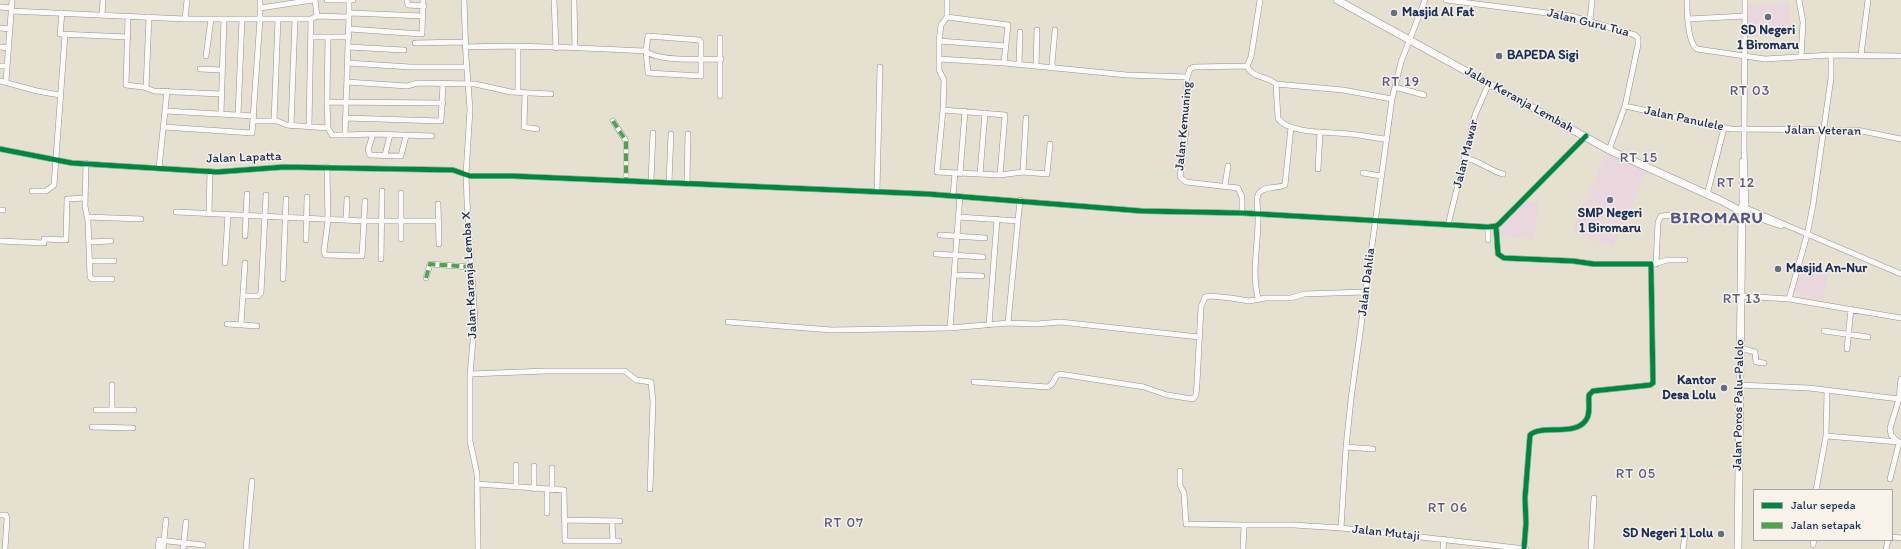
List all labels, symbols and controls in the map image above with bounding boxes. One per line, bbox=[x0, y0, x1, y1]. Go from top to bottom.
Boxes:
place label: Masjid Al Fat bbox=[1402, 5, 1474, 21]
street label: Jalan Guru Tua bbox=[1545, 5, 1631, 41]
marker: Masjid Al Fat bbox=[1389, 8, 1399, 18]
marker: SD Negeri 1 Biromaru bbox=[1763, 12, 1773, 22]
place label: SD Negeri 1 Biromaru bbox=[1737, 23, 1799, 54]
place label: BAPEDA Sigi bbox=[1507, 48, 1579, 64]
marker: BAPEDA Sigi bbox=[1494, 51, 1504, 61]
street label: Jalan Keranja Lembah bbox=[1462, 64, 1576, 136]
district label: RT 19 bbox=[1382, 74, 1420, 90]
street label: Jalan Kemuning bbox=[1172, 81, 1196, 171]
district label: RT 03 bbox=[1730, 83, 1770, 99]
street label: Jalan Panulele bbox=[1643, 103, 1725, 135]
street label: Jalan Mawar bbox=[1450, 118, 1482, 190]
street label: Jalan Veteran bbox=[1785, 123, 1861, 139]
street label: Jalan Lapatta bbox=[206, 149, 282, 167]
district label: RT 15 bbox=[1620, 150, 1658, 166]
district label: RT 12 bbox=[1717, 175, 1755, 191]
marker: SMP Negeri 1 Biromaru bbox=[1605, 195, 1615, 205]
place label: SMP Negeri 1 Biromaru bbox=[1578, 206, 1642, 237]
district label: BIROMARU bbox=[1670, 209, 1764, 229]
street label: Jalan Karanja Lemba X bbox=[459, 211, 481, 339]
street label: Jalan Dahlia bbox=[1355, 247, 1379, 317]
place label: Masjid An-Nur bbox=[1786, 261, 1867, 277]
marker: Masjid An-Nur bbox=[1773, 264, 1783, 274]
district label: RT 13 bbox=[1723, 291, 1761, 307]
street label: Jalan Poros Palu-Palolo bbox=[1730, 339, 1748, 471]
place label: Kantor Desa Lolu bbox=[1662, 373, 1716, 404]
marker: Kantor Desa Lolu bbox=[1719, 383, 1729, 393]
district label: RT 05 bbox=[1616, 466, 1656, 482]
legend bbox=[1753, 489, 1893, 541]
text: Jalur sepeda bbox=[1791, 498, 1856, 512]
district label: RT 06 bbox=[1428, 500, 1468, 516]
district label: RT 07 bbox=[824, 515, 864, 531]
text: Jalan setapak bbox=[1791, 518, 1861, 532]
street label: Jalan Mutaji bbox=[1351, 522, 1421, 544]
place label: SD Negeri 1 Lolu bbox=[1623, 526, 1713, 542]
marker: SD Negeri 1 Lolu bbox=[1716, 529, 1726, 539]

